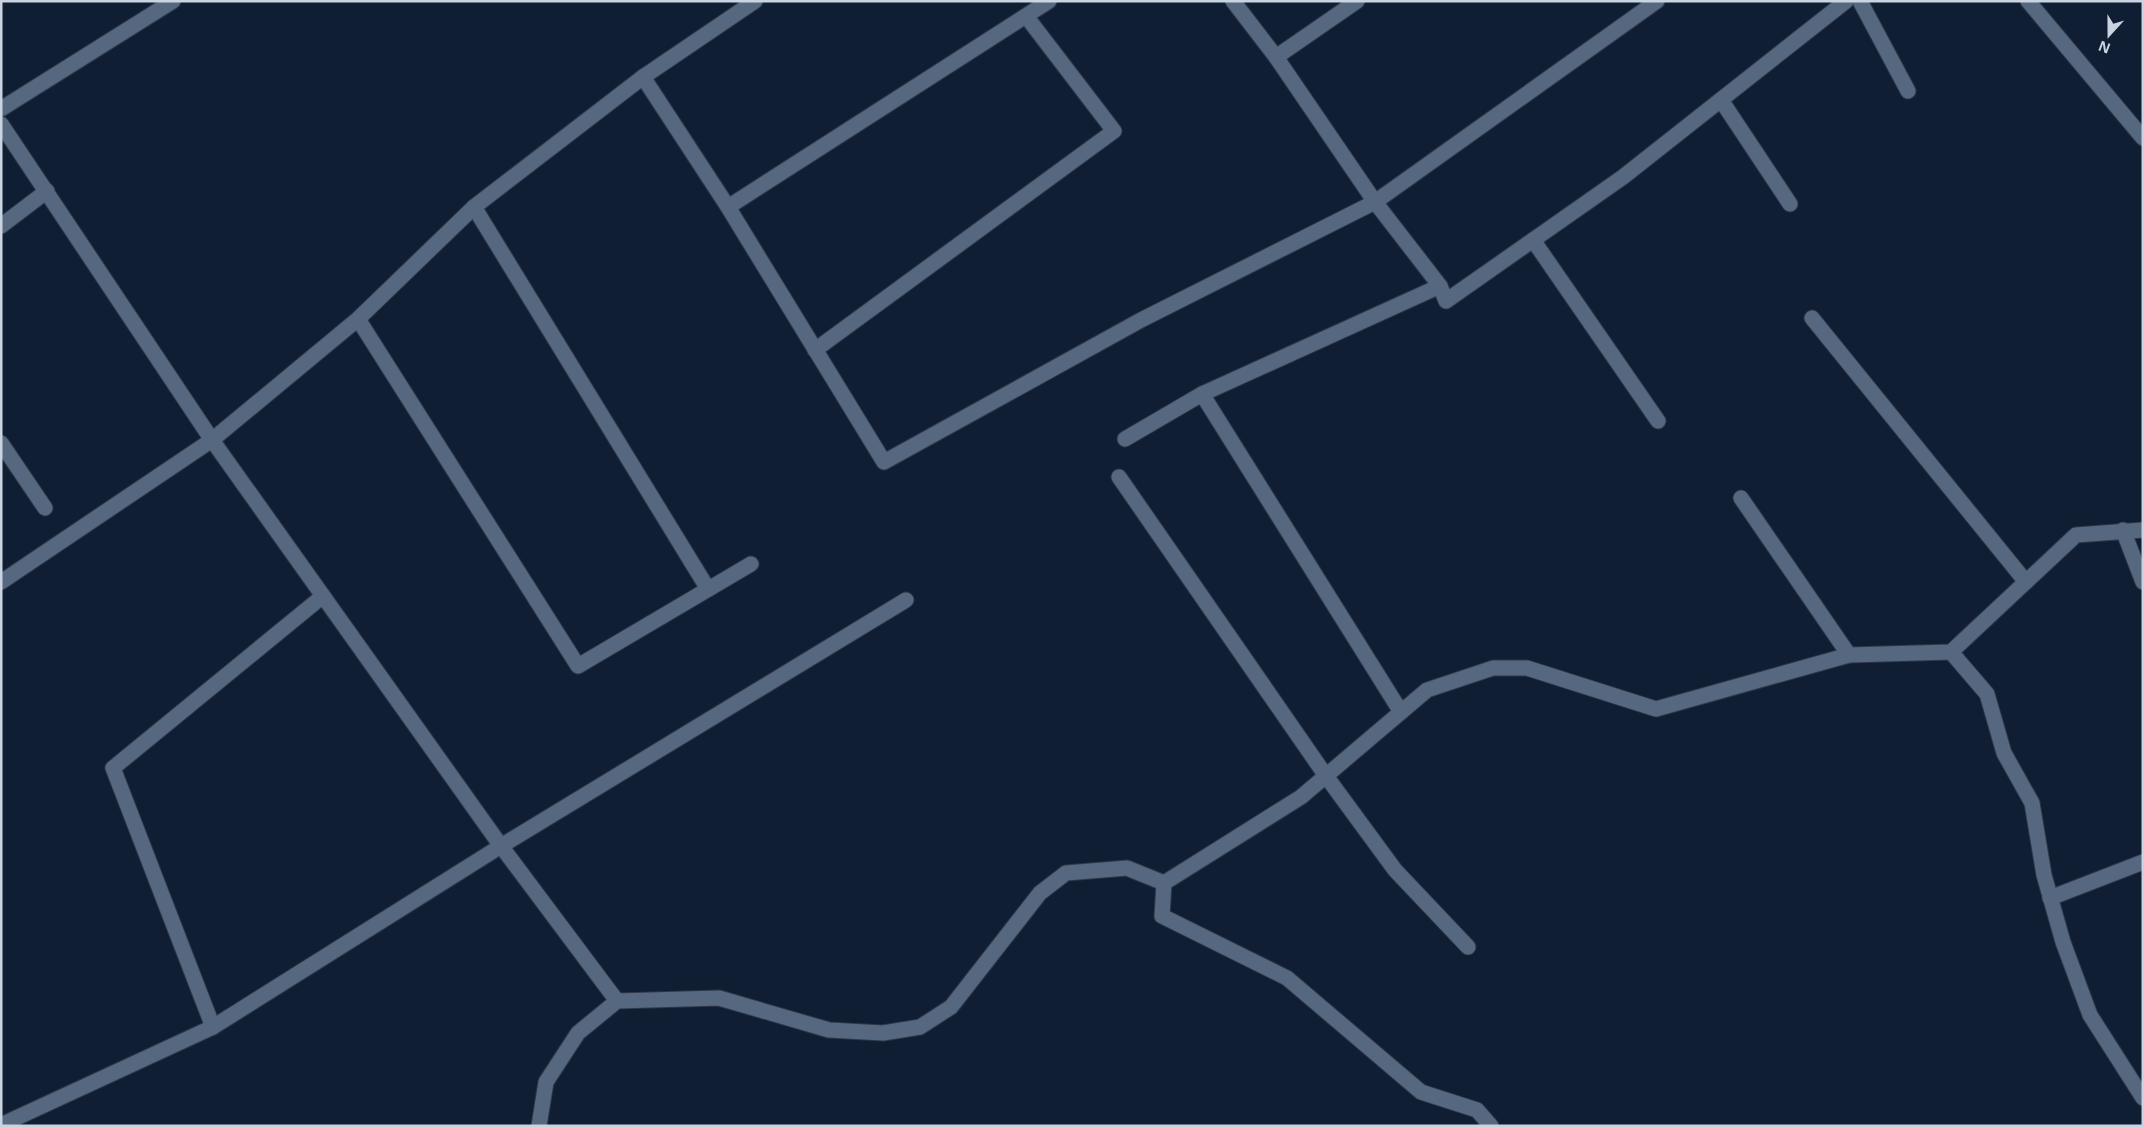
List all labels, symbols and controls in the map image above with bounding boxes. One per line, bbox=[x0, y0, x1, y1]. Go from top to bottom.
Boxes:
north arrow bbox=[2084, 10, 2134, 60]
text: N bbox=[2095, 37, 2113, 59]

